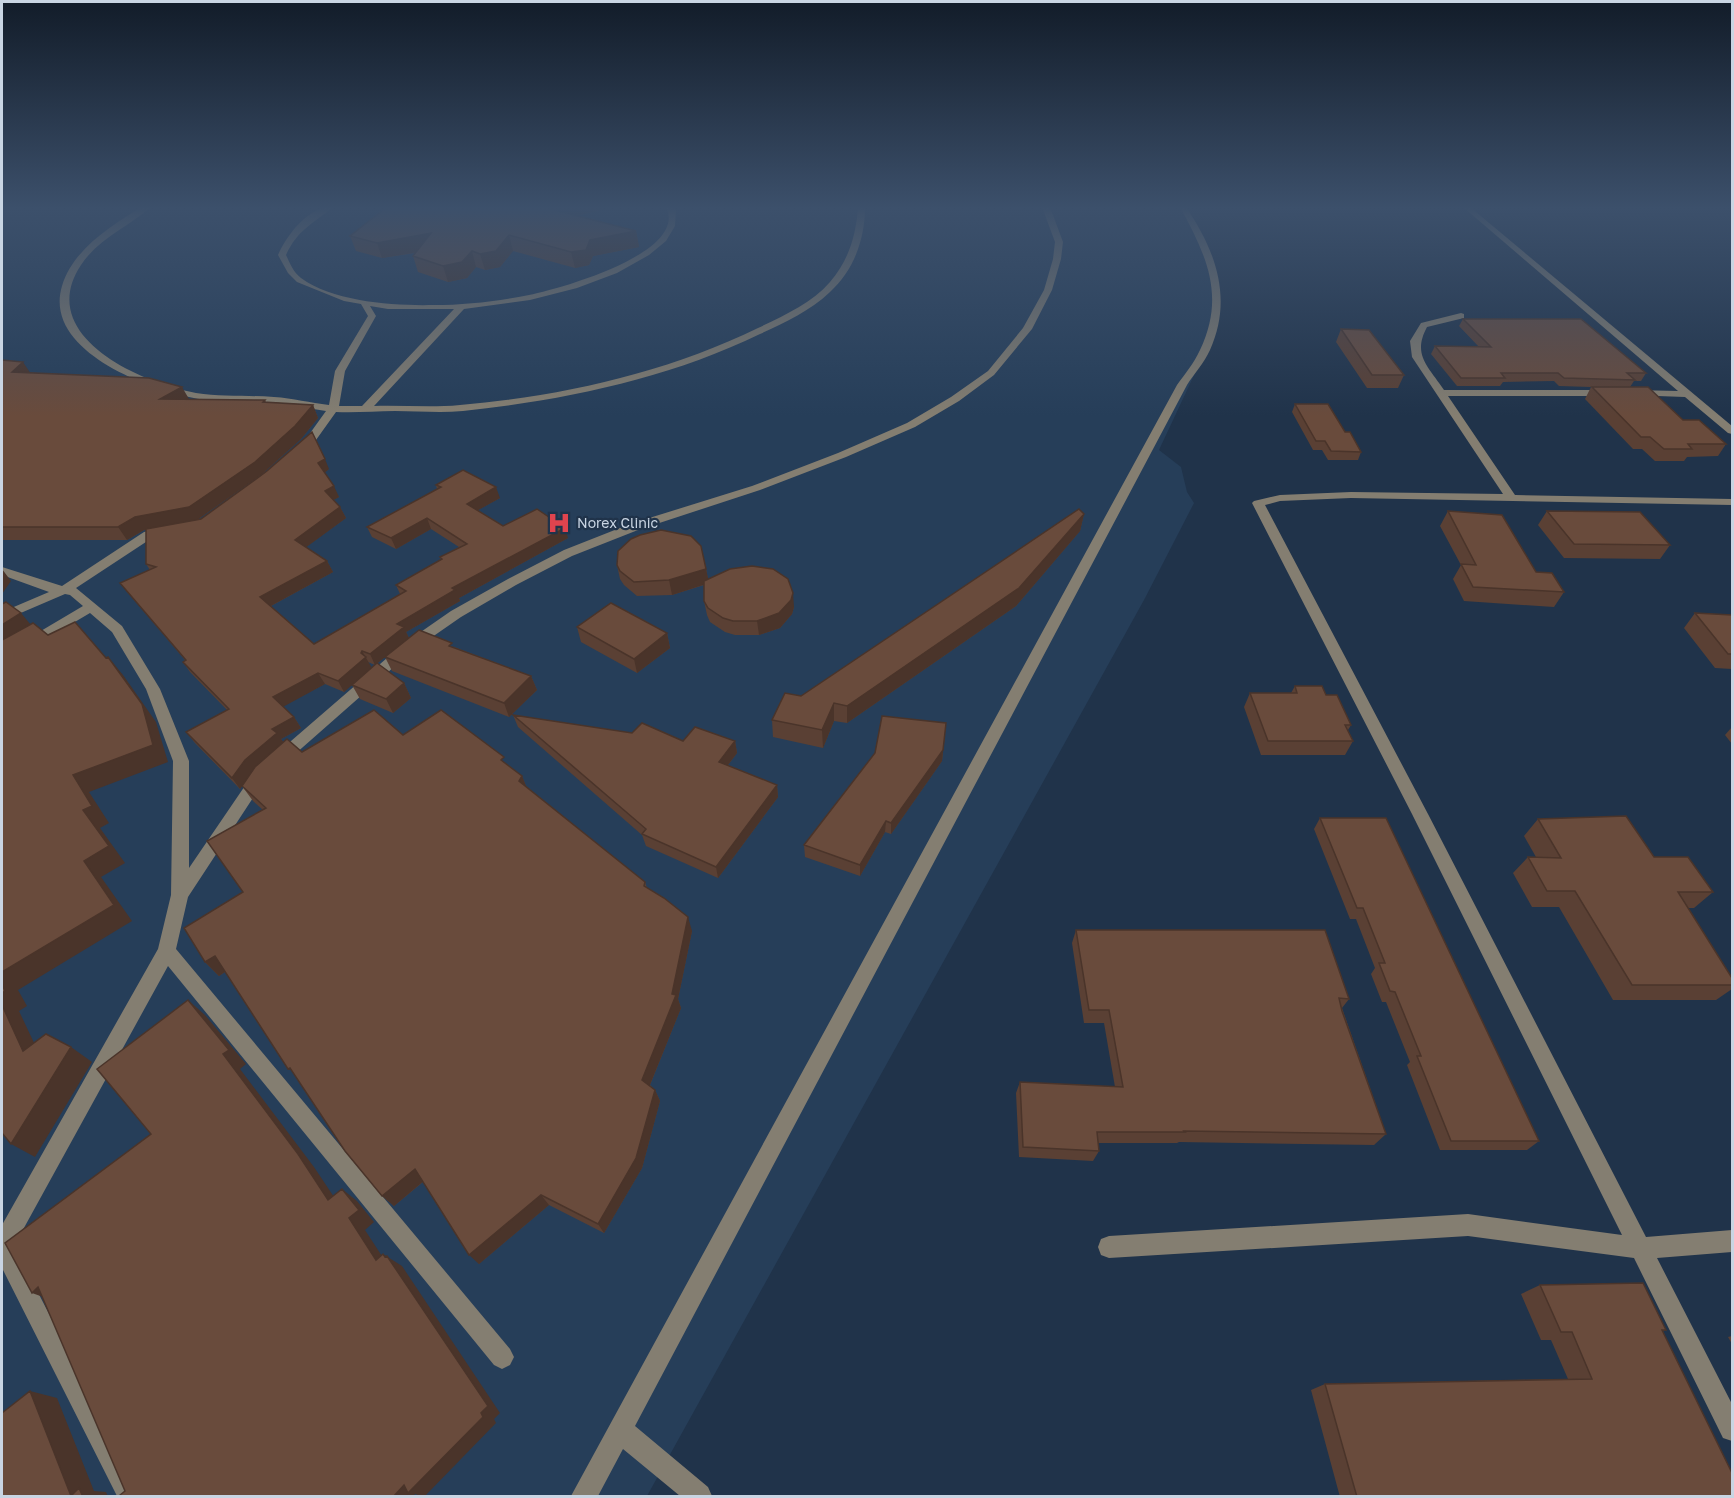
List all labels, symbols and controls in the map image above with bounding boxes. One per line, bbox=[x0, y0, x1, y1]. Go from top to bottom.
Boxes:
hospital icon: Norex Clinic bbox=[546, 510, 572, 536]
place label: Norex Clinic bbox=[577, 514, 659, 531]

